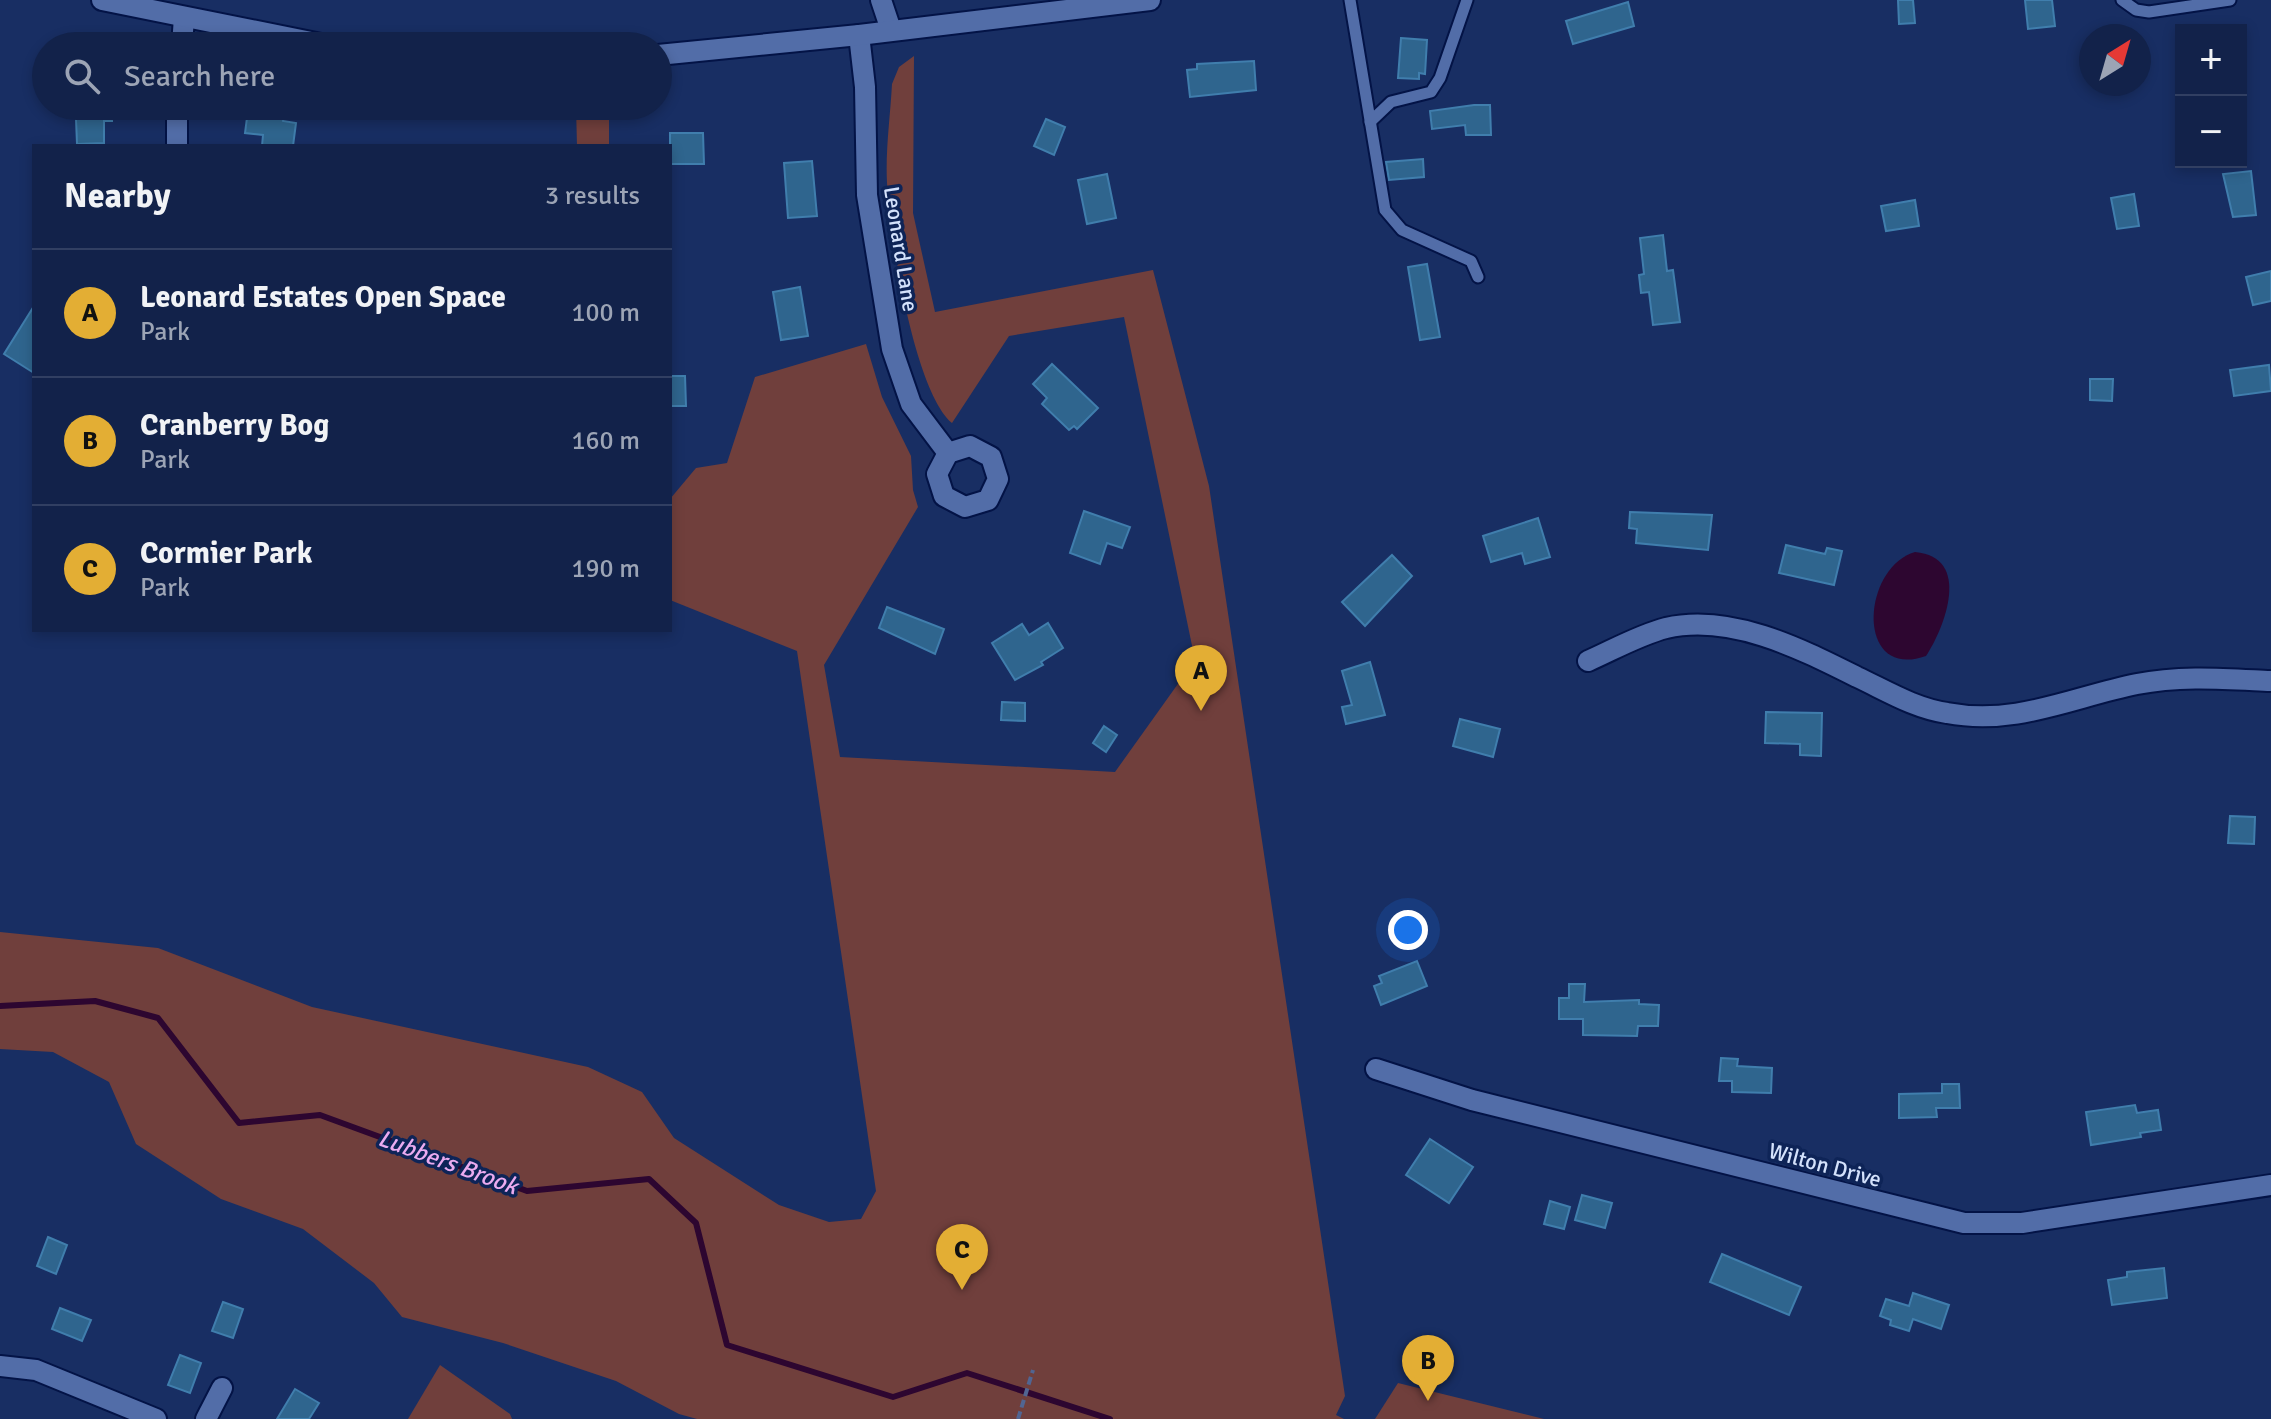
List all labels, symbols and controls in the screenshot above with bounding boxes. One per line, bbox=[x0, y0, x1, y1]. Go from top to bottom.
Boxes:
north arrow bbox=[2079, 24, 2151, 96]
map controls bbox=[2175, 24, 2247, 168]
button: + bbox=[2175, 24, 2247, 96]
search box bbox=[32, 32, 672, 120]
icon: search bbox=[60, 54, 104, 98]
text: Search here bbox=[124, 58, 275, 95]
button: − bbox=[2175, 96, 2247, 168]
text: Nearby bbox=[64, 175, 171, 217]
text: 3 results bbox=[545, 180, 640, 212]
street label: Leonard Lane bbox=[878, 184, 924, 314]
text: Leonard Estates Open Space bbox=[140, 279, 506, 316]
text: A bbox=[82, 297, 98, 329]
text: 100 m bbox=[571, 297, 640, 329]
text: Park bbox=[140, 316, 190, 348]
text: Cranberry Bog bbox=[140, 407, 329, 444]
text: B bbox=[82, 425, 98, 457]
text: 160 m bbox=[571, 425, 640, 457]
text: Park bbox=[140, 444, 190, 476]
text: Cormier Park bbox=[140, 535, 312, 572]
text: C bbox=[82, 553, 98, 585]
text: 190 m bbox=[571, 553, 640, 585]
text: Park bbox=[140, 572, 190, 604]
pin: A bbox=[1175, 645, 1227, 711]
your location bbox=[1388, 910, 1428, 950]
water label: Lubbers Brook bbox=[374, 1123, 524, 1202]
street label: Wilton Drive bbox=[1766, 1137, 1884, 1193]
pin: C bbox=[936, 1224, 988, 1290]
pin: B bbox=[1402, 1335, 1454, 1401]

